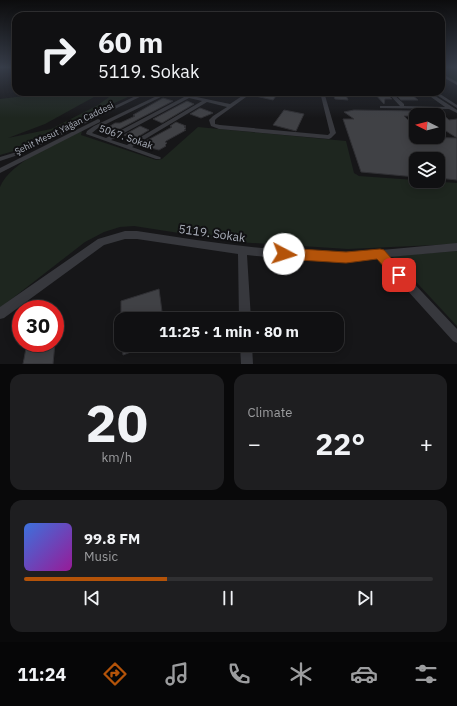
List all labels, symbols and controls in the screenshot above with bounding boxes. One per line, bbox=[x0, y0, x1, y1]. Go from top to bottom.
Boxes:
text: 60 m bbox=[98, 24, 163, 61]
icon: right bbox=[32, 28, 84, 80]
text: 5119. Sokak bbox=[98, 60, 199, 83]
street label: Şehit Mesut Yağan Caddesi bbox=[13, 99, 115, 157]
north arrow bbox=[409, 108, 445, 144]
map controls bbox=[409, 108, 445, 188]
street label: 5067. Sokak bbox=[97, 122, 155, 153]
button: layers bbox=[409, 152, 445, 188]
street label: 5119. Sokak bbox=[177, 221, 247, 245]
position arrow bbox=[263, 233, 305, 275]
pin bbox=[382, 258, 416, 292]
icon: arrive bbox=[388, 264, 410, 286]
speed limit sign: 30 bbox=[12, 300, 64, 352]
text: 11:25 · 1 min · 80 m bbox=[159, 322, 299, 341]
text: 20 bbox=[86, 389, 148, 456]
text: Climate bbox=[248, 404, 292, 421]
text: 22° bbox=[315, 424, 365, 463]
text: − bbox=[248, 429, 261, 458]
text: + bbox=[420, 429, 433, 458]
text: km/h bbox=[101, 449, 132, 466]
text: 99.8 FM bbox=[84, 529, 140, 548]
text: Music bbox=[84, 548, 118, 565]
icon: previous bbox=[81, 587, 103, 609]
icon: pause bbox=[217, 587, 239, 609]
icon: next bbox=[354, 587, 376, 609]
icon: directions bbox=[101, 660, 129, 688]
icon: music bbox=[163, 660, 191, 688]
icon: phone bbox=[225, 660, 253, 688]
icon: climate bbox=[287, 660, 315, 688]
icon: car bbox=[350, 660, 378, 688]
icon: filters bbox=[412, 660, 440, 688]
text: 11:24 bbox=[17, 663, 66, 686]

